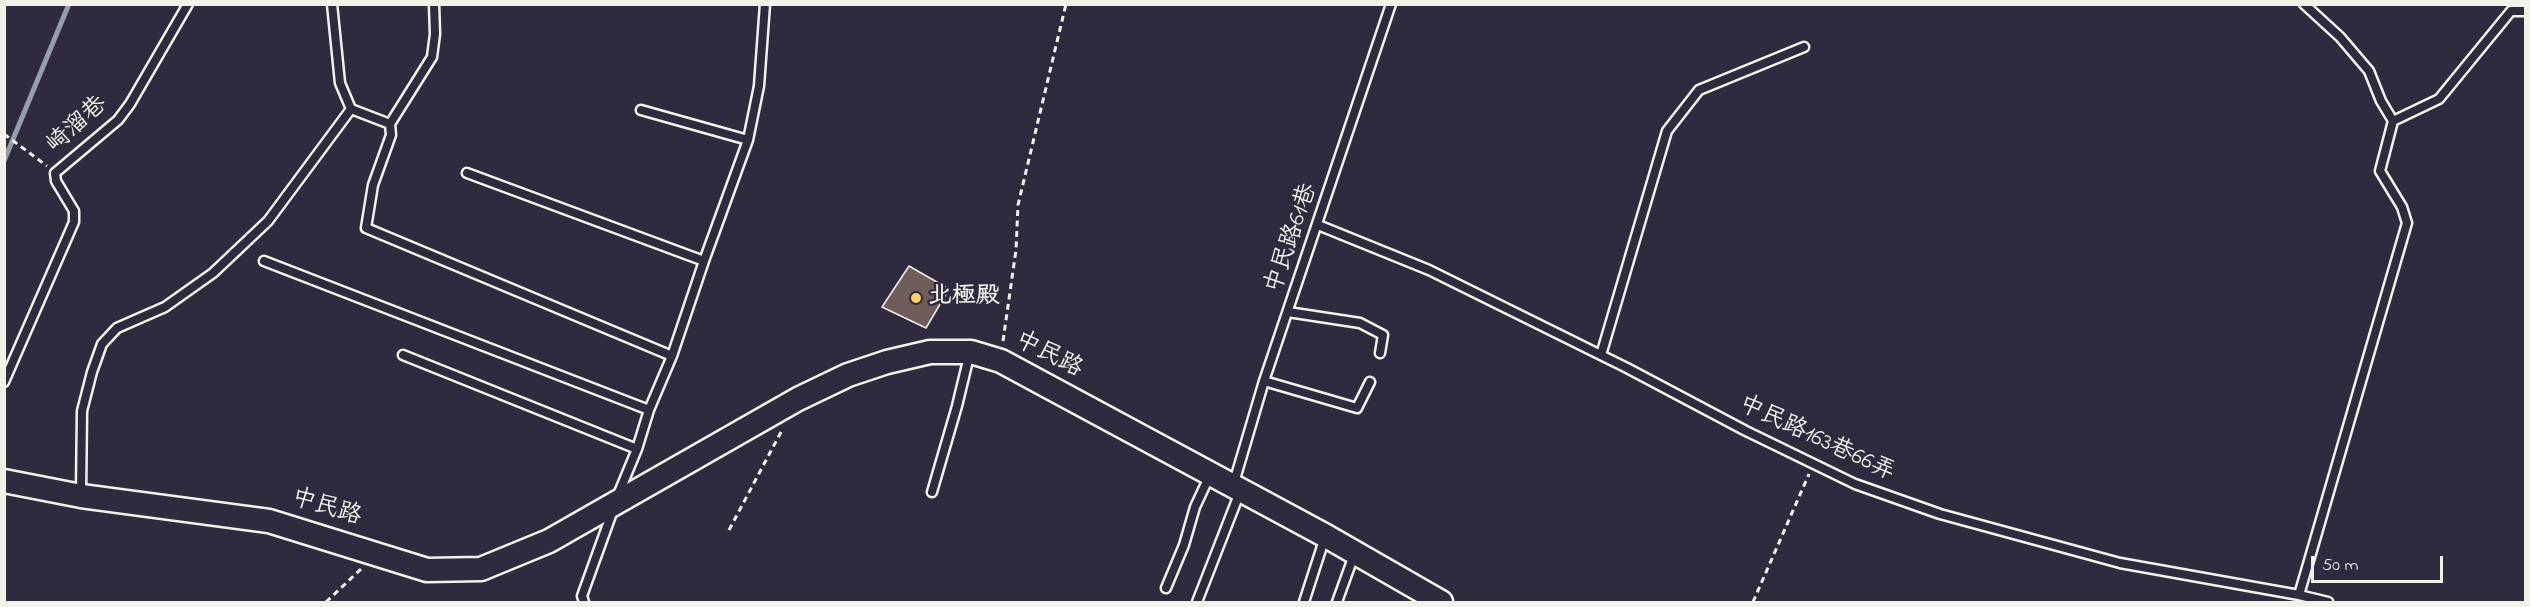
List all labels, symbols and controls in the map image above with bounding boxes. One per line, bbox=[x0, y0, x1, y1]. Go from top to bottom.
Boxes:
street label: 崎溜巷 bbox=[42, 91, 114, 161]
street label: 中民路61巷 bbox=[1261, 180, 1325, 298]
place label: 北極殿 bbox=[928, 284, 1000, 312]
marker: 北極殿 bbox=[909, 291, 923, 305]
street label: 中民路 bbox=[1009, 327, 1087, 385]
street label: 中民路163巷66弄 bbox=[1733, 391, 1899, 489]
street label: 中民路 bbox=[287, 485, 365, 533]
scale bar bbox=[2314, 544, 2446, 582]
text: 50 m bbox=[2322, 553, 2359, 579]

